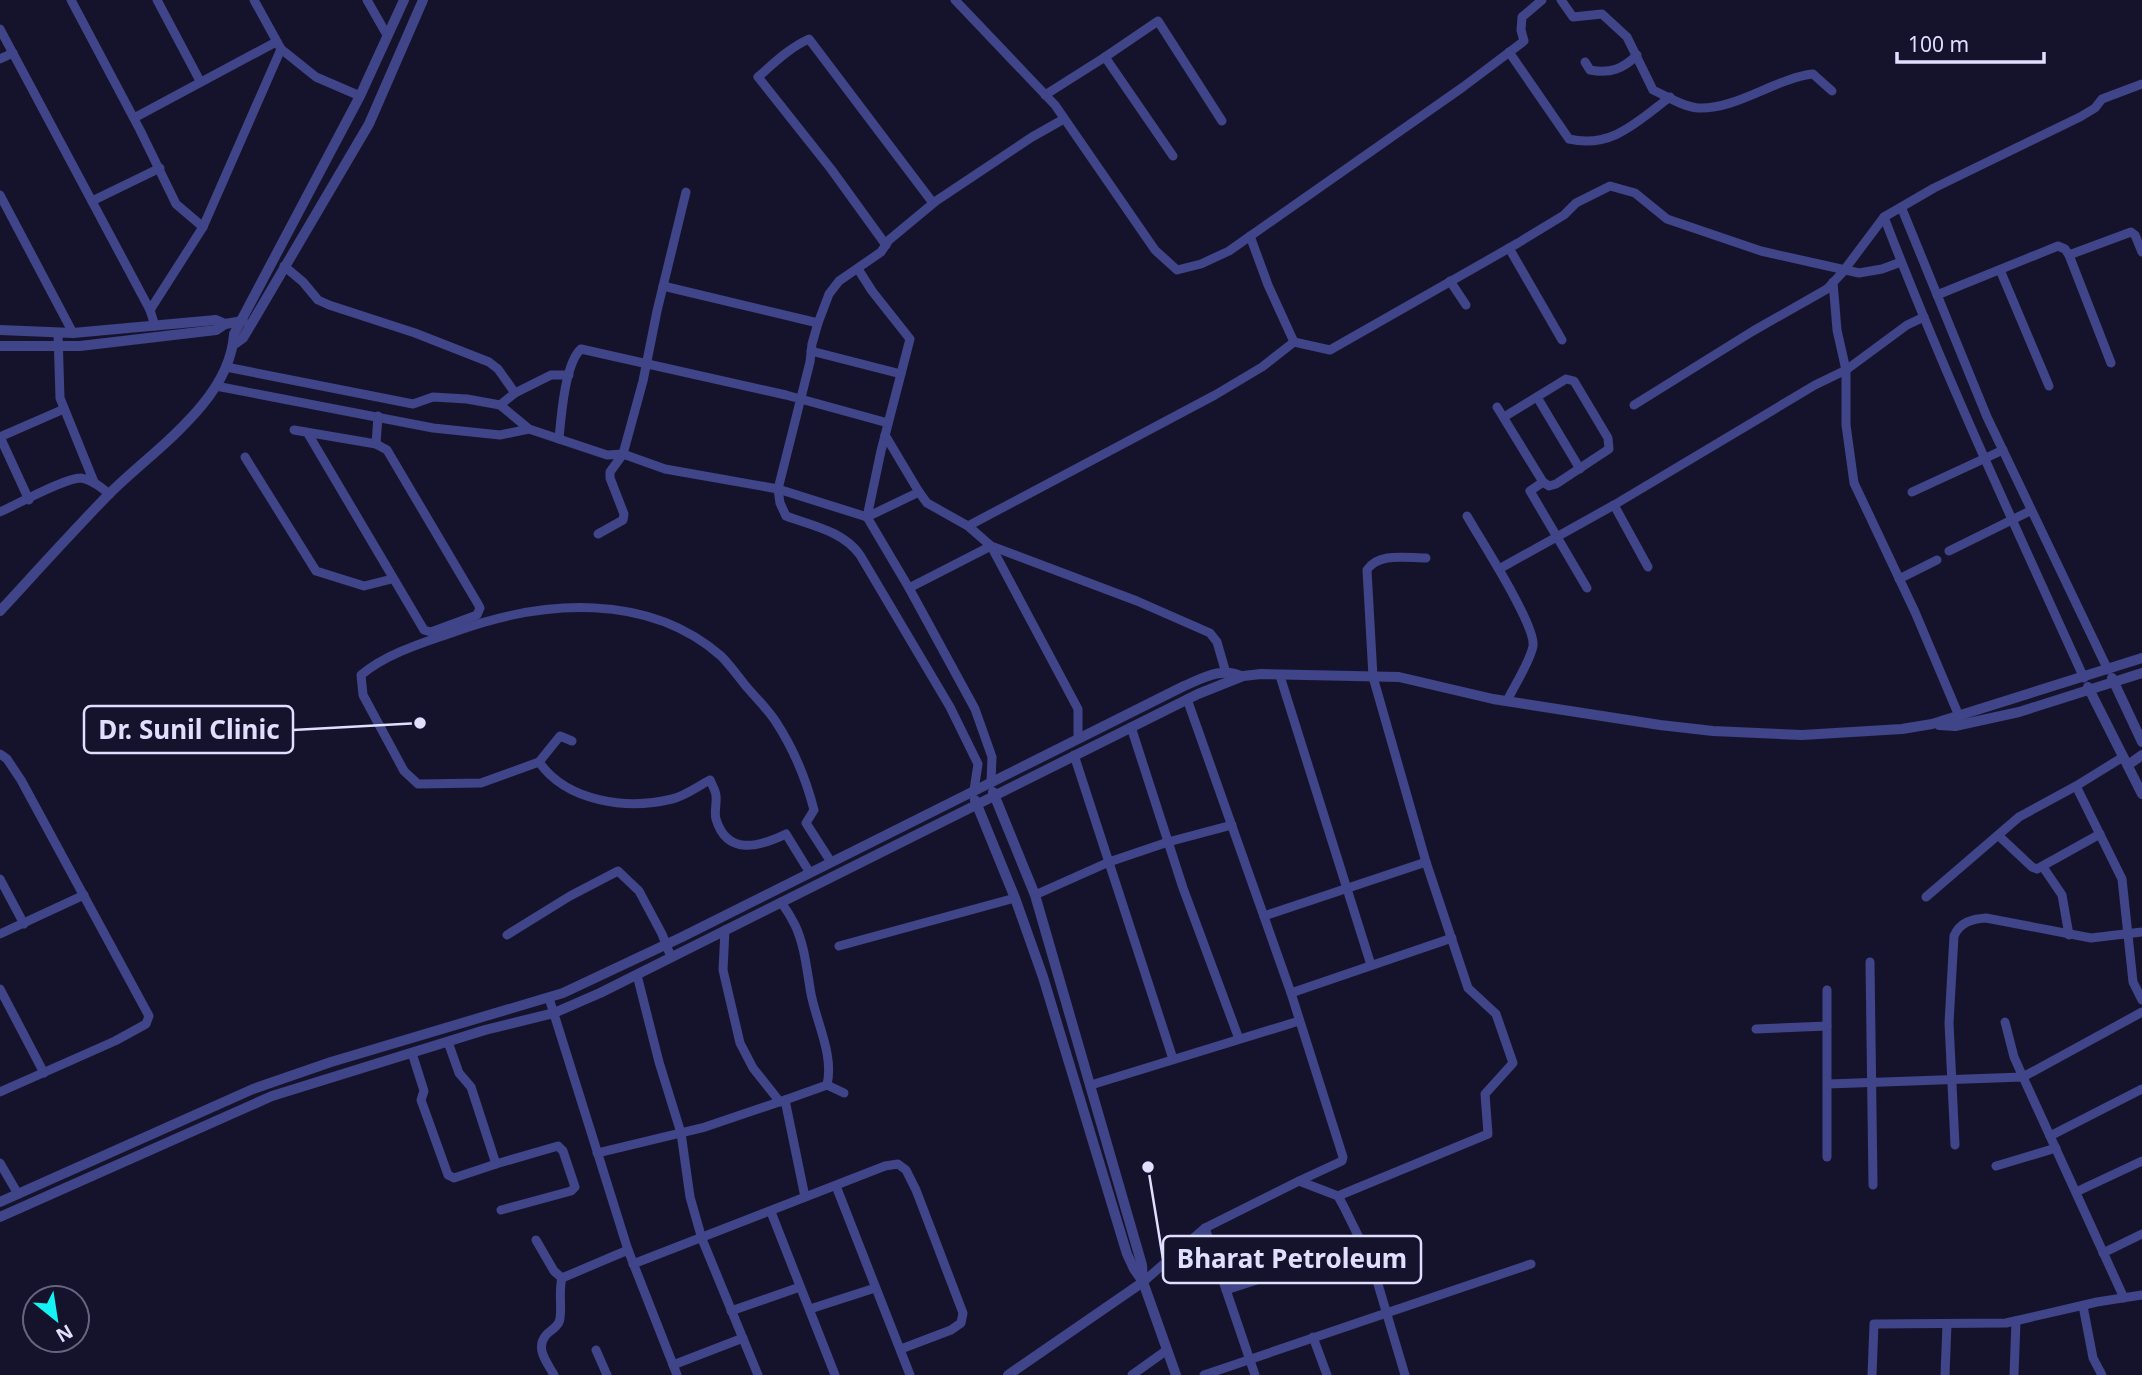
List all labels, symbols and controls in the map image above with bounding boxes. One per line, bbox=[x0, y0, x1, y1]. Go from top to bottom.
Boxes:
scale bar bbox=[1897, 21, 2044, 65]
text: 100 m bbox=[1908, 30, 1969, 58]
callout: Dr. Sunil Clinic bbox=[84, 706, 293, 753]
text: Dr. Sunil Clinic bbox=[98, 711, 280, 747]
callout: Bharat Petroleum bbox=[1163, 1236, 1421, 1283]
text: Bharat Petroleum bbox=[1177, 1240, 1407, 1276]
north arrow bbox=[21, 1284, 91, 1354]
text: N bbox=[51, 1319, 78, 1349]

